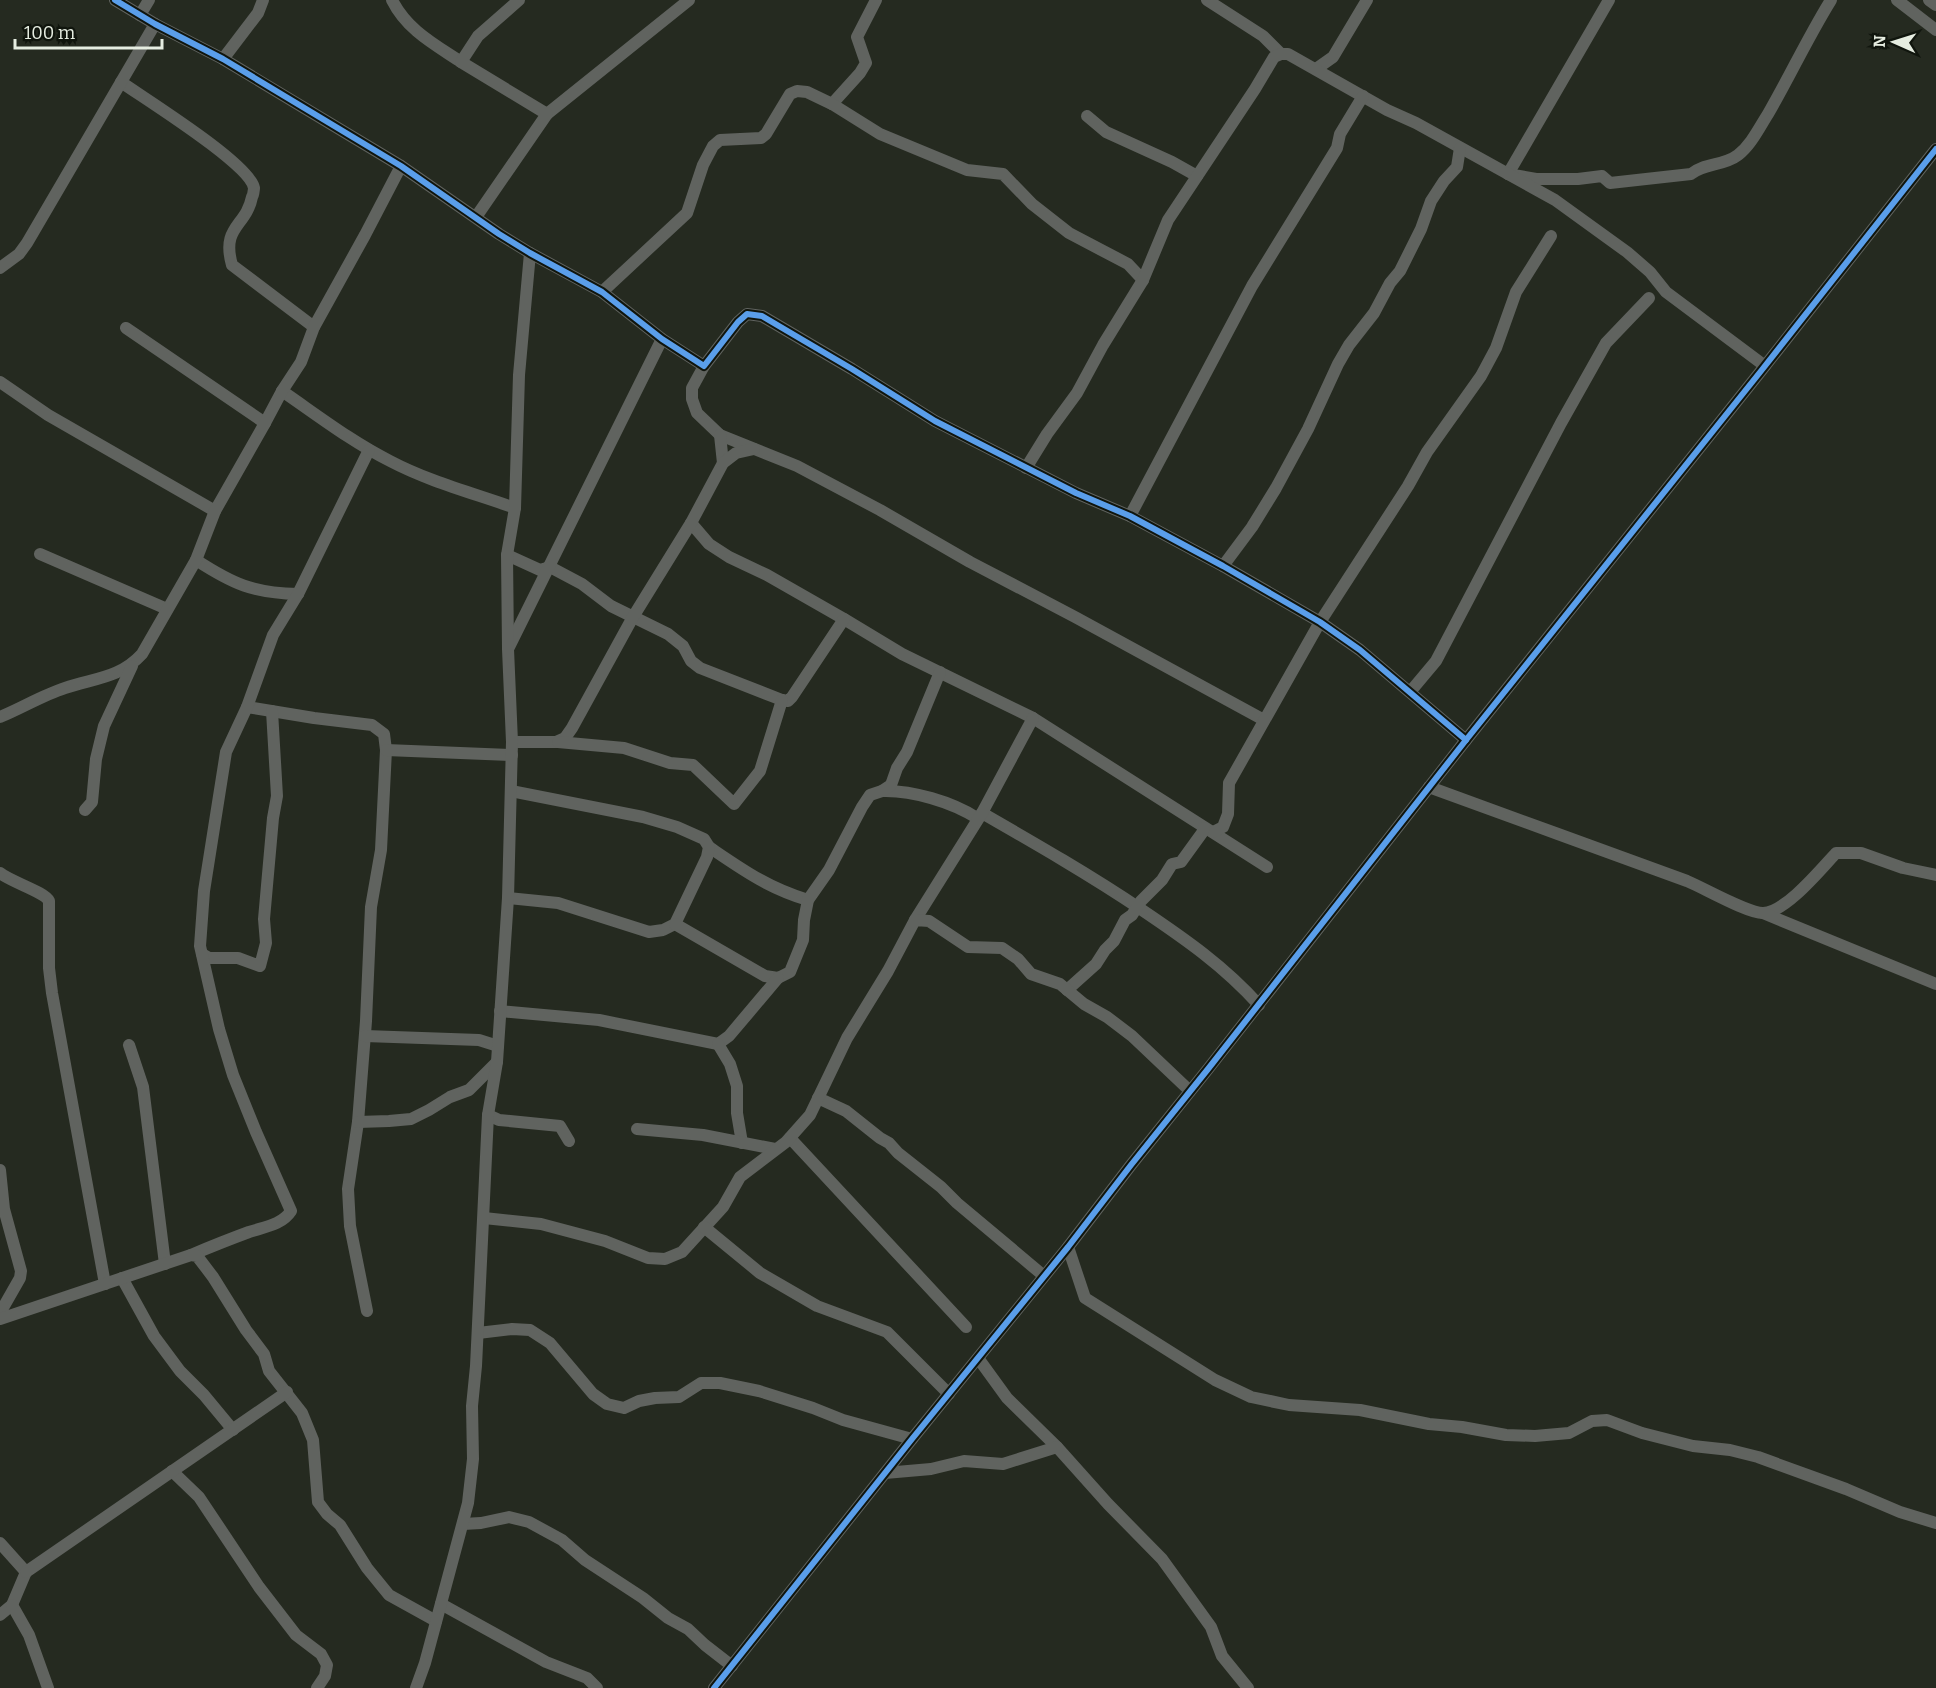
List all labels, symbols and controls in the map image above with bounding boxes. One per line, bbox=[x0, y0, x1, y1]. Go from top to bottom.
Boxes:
scale bar bbox=[15, 12, 162, 50]
north arrow bbox=[1864, 12, 1924, 72]
text: 100 m bbox=[24, 22, 75, 44]
text: N bbox=[1870, 35, 1889, 48]

